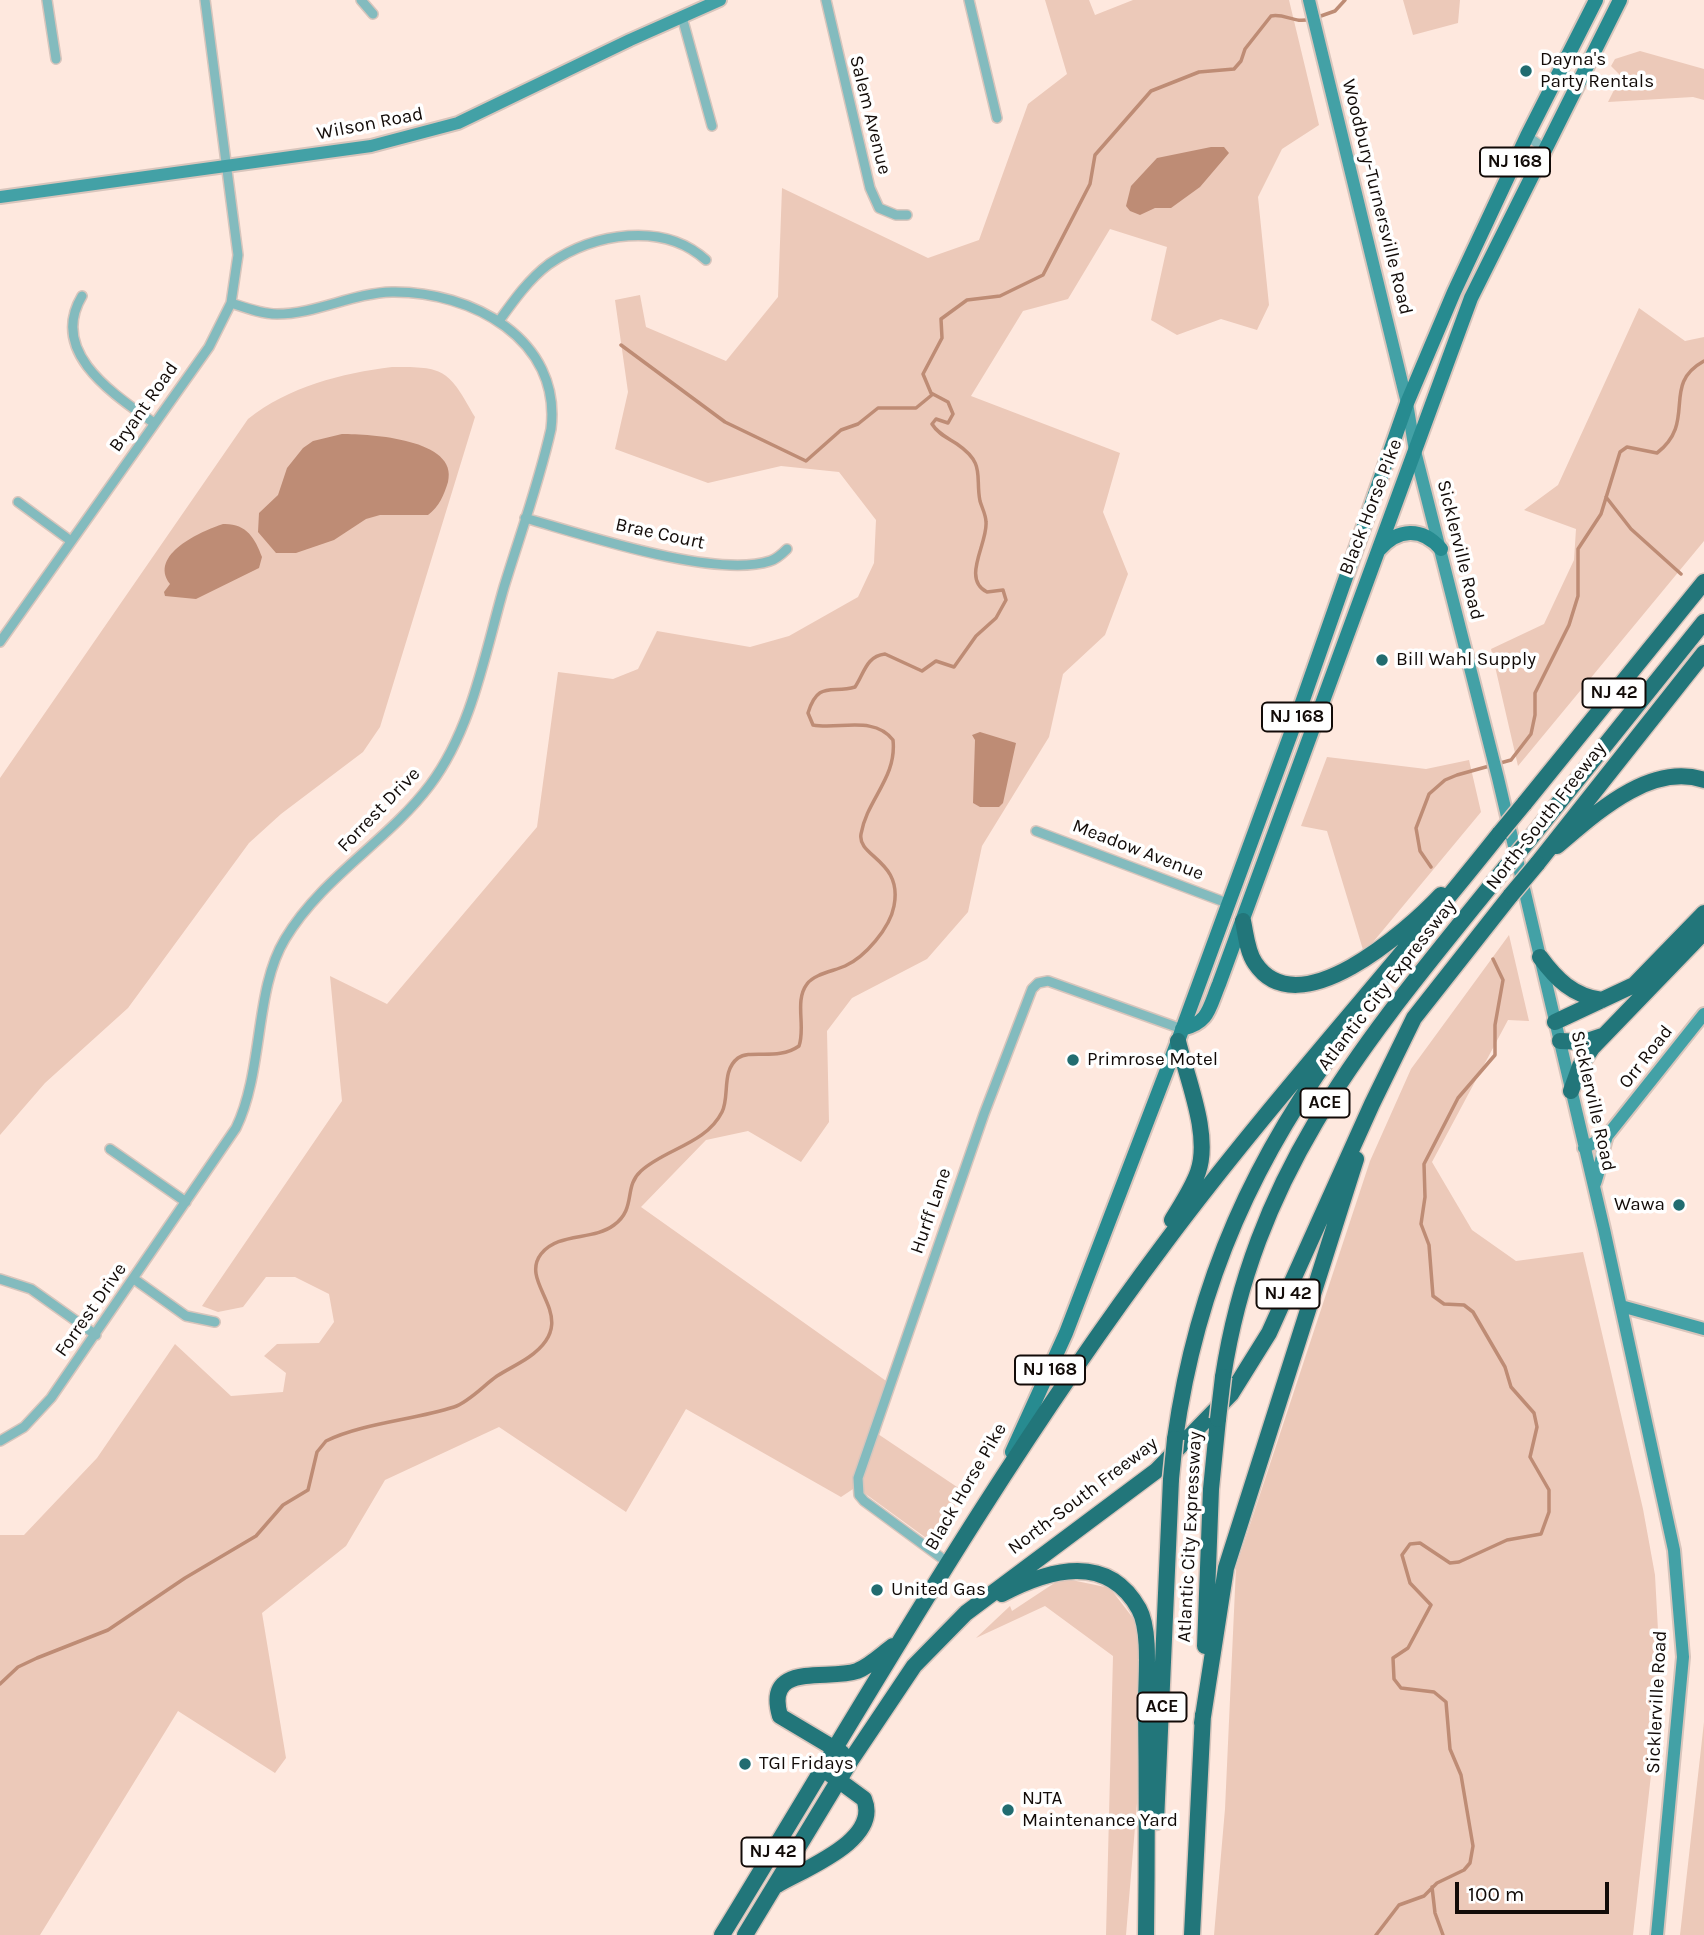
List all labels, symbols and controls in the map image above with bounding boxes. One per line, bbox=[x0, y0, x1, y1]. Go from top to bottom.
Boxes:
place label: Dayna's Party Rentals bbox=[1540, 49, 1654, 93]
street label: Salem Avenue bbox=[844, 53, 896, 177]
marker: Dayna's Party Rentals bbox=[1518, 63, 1534, 79]
street label: Woodbury-Turnersville Road bbox=[1337, 77, 1417, 317]
street label: Wilson Road bbox=[315, 103, 425, 145]
road number: NJ 168 bbox=[1480, 148, 1550, 176]
street label: Bryant Road bbox=[105, 358, 183, 456]
street label: Black Horse Pike bbox=[1335, 436, 1407, 578]
street label: Sicklerville Road bbox=[1432, 478, 1488, 622]
street label: Brae Court bbox=[613, 513, 707, 555]
place label: Bill Wahl Supply bbox=[1396, 649, 1536, 671]
marker: Bill Wahl Supply bbox=[1374, 652, 1390, 668]
road number: NJ 42 bbox=[1582, 678, 1646, 708]
road number: NJ 168 bbox=[1262, 702, 1332, 732]
street label: North-South Freeway bbox=[1481, 738, 1611, 894]
street label: Forrest Drive bbox=[333, 763, 425, 857]
street label: Meadow Avenue bbox=[1069, 814, 1207, 886]
street label: Atlantic City Expressway bbox=[1313, 895, 1461, 1075]
street label: Orr Road bbox=[1614, 1021, 1678, 1093]
street label: Sicklerville Road bbox=[1566, 1029, 1620, 1173]
place label: Primrose Motel bbox=[1087, 1049, 1218, 1071]
marker: Primrose Motel bbox=[1065, 1052, 1081, 1068]
road number: ACE bbox=[1300, 1088, 1350, 1118]
street label: Hurff Lane bbox=[906, 1165, 956, 1257]
place label: Wawa bbox=[1614, 1194, 1665, 1216]
marker: Wawa bbox=[1671, 1197, 1687, 1213]
street label: Forrest Drive bbox=[50, 1259, 132, 1361]
road number: NJ 42 bbox=[1256, 1280, 1320, 1308]
road number: NJ 168 bbox=[1015, 1356, 1085, 1385]
street label: Black Horse Pike bbox=[920, 1419, 1012, 1555]
street label: Atlantic City Expressway bbox=[1173, 1431, 1207, 1643]
street label: North-South Freeway bbox=[1004, 1432, 1162, 1560]
place label: United Gas bbox=[891, 1579, 986, 1601]
marker: United Gas bbox=[869, 1582, 885, 1598]
street label: Sicklerville Road bbox=[1642, 1630, 1672, 1774]
road number: ACE bbox=[1138, 1692, 1186, 1722]
place label: TGI Fridays bbox=[759, 1753, 854, 1775]
marker: TGI Fridays bbox=[737, 1756, 753, 1772]
place label: NJTA Maintenance Yard bbox=[1022, 1788, 1178, 1832]
marker: NJTA Maintenance Yard bbox=[1000, 1802, 1016, 1818]
road number: NJ 42 bbox=[742, 1838, 804, 1866]
scale bar bbox=[1459, 1868, 1613, 1912]
text: 100 m bbox=[1468, 1882, 1525, 1906]

